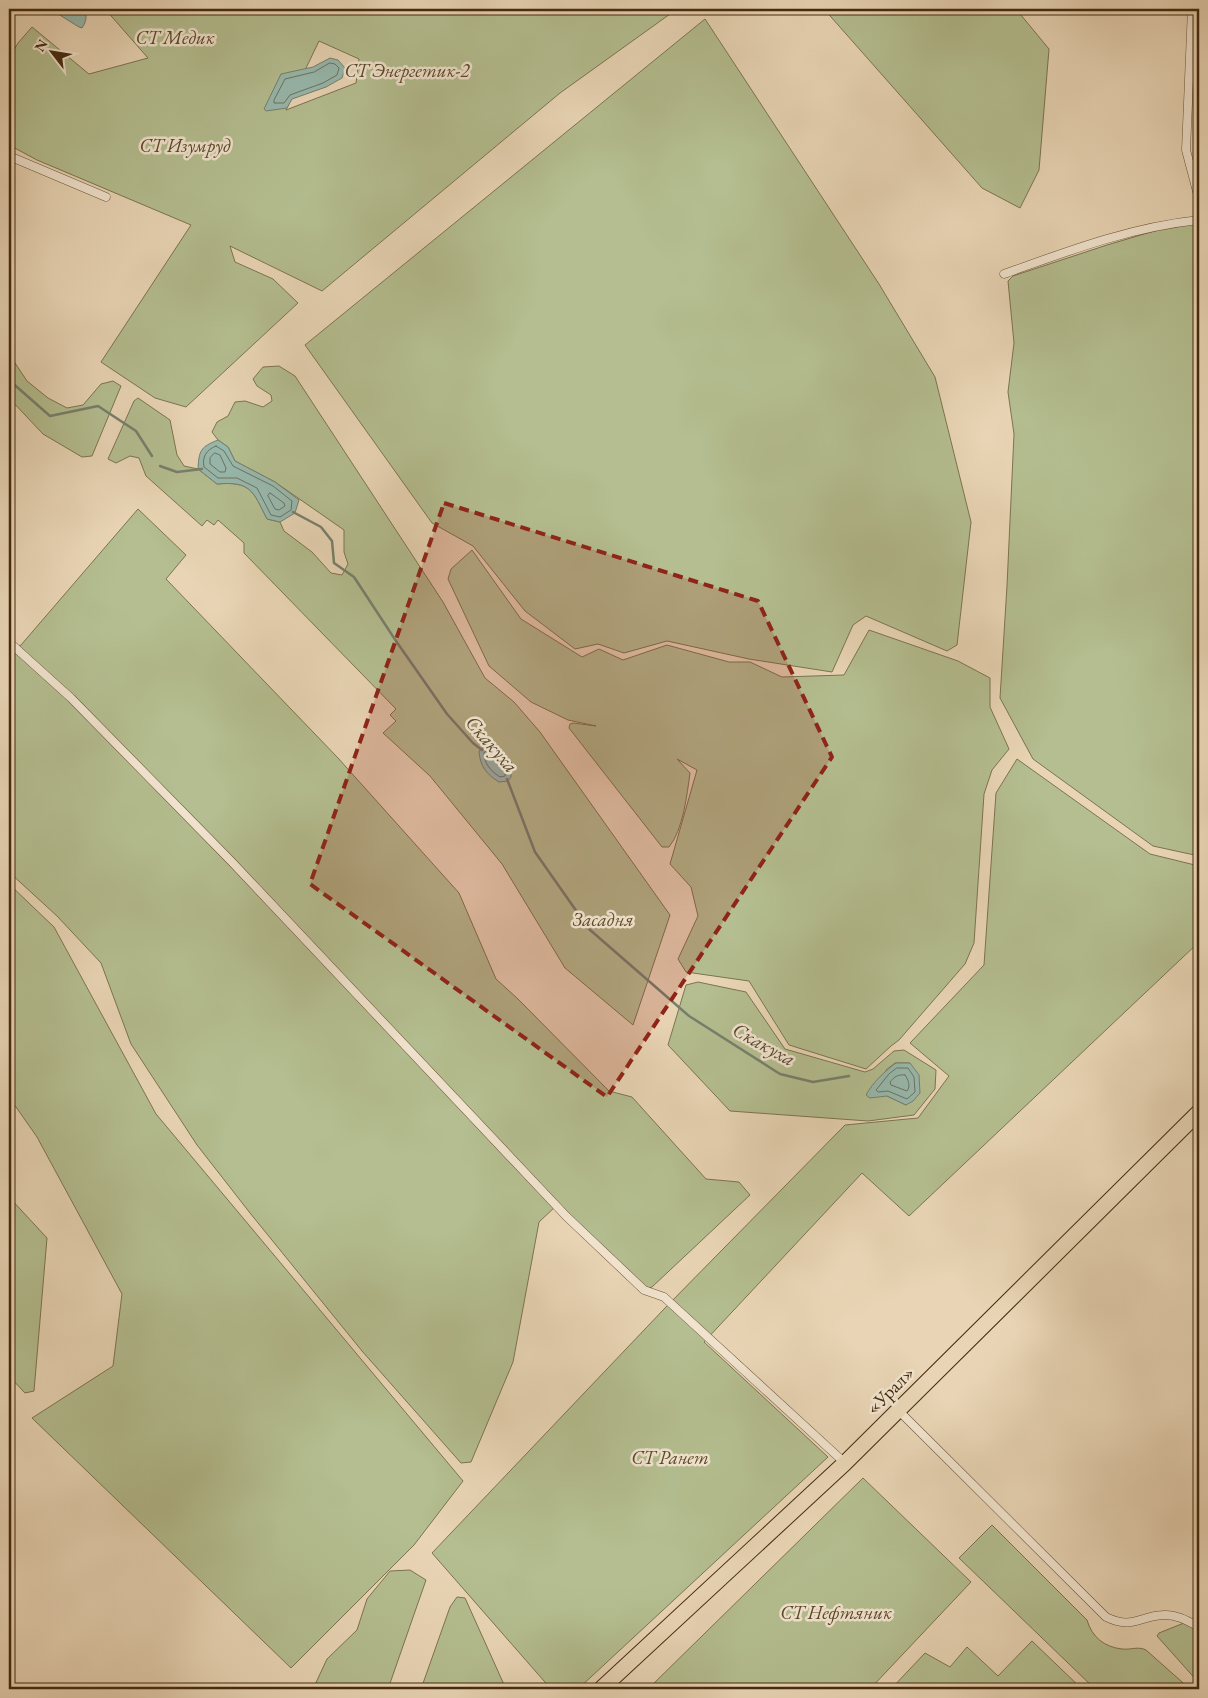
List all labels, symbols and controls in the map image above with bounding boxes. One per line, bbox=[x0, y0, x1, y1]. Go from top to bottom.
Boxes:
park label: СТ Медик bbox=[136, 25, 215, 50]
north arrow bbox=[28, 28, 78, 78]
text: N bbox=[30, 35, 52, 55]
park label: СТ Энергетик-2 bbox=[345, 58, 470, 83]
park label: СТ Изумруд bbox=[139, 133, 231, 158]
water label: Скакуха bbox=[460, 710, 524, 778]
park label: Засадня bbox=[572, 907, 634, 932]
water label: Скакуха bbox=[728, 1016, 800, 1072]
street label: «Урал» bbox=[860, 1360, 920, 1420]
park label: СТ Ранет bbox=[631, 1445, 709, 1470]
park label: СТ Нефтяник bbox=[780, 1600, 893, 1625]

